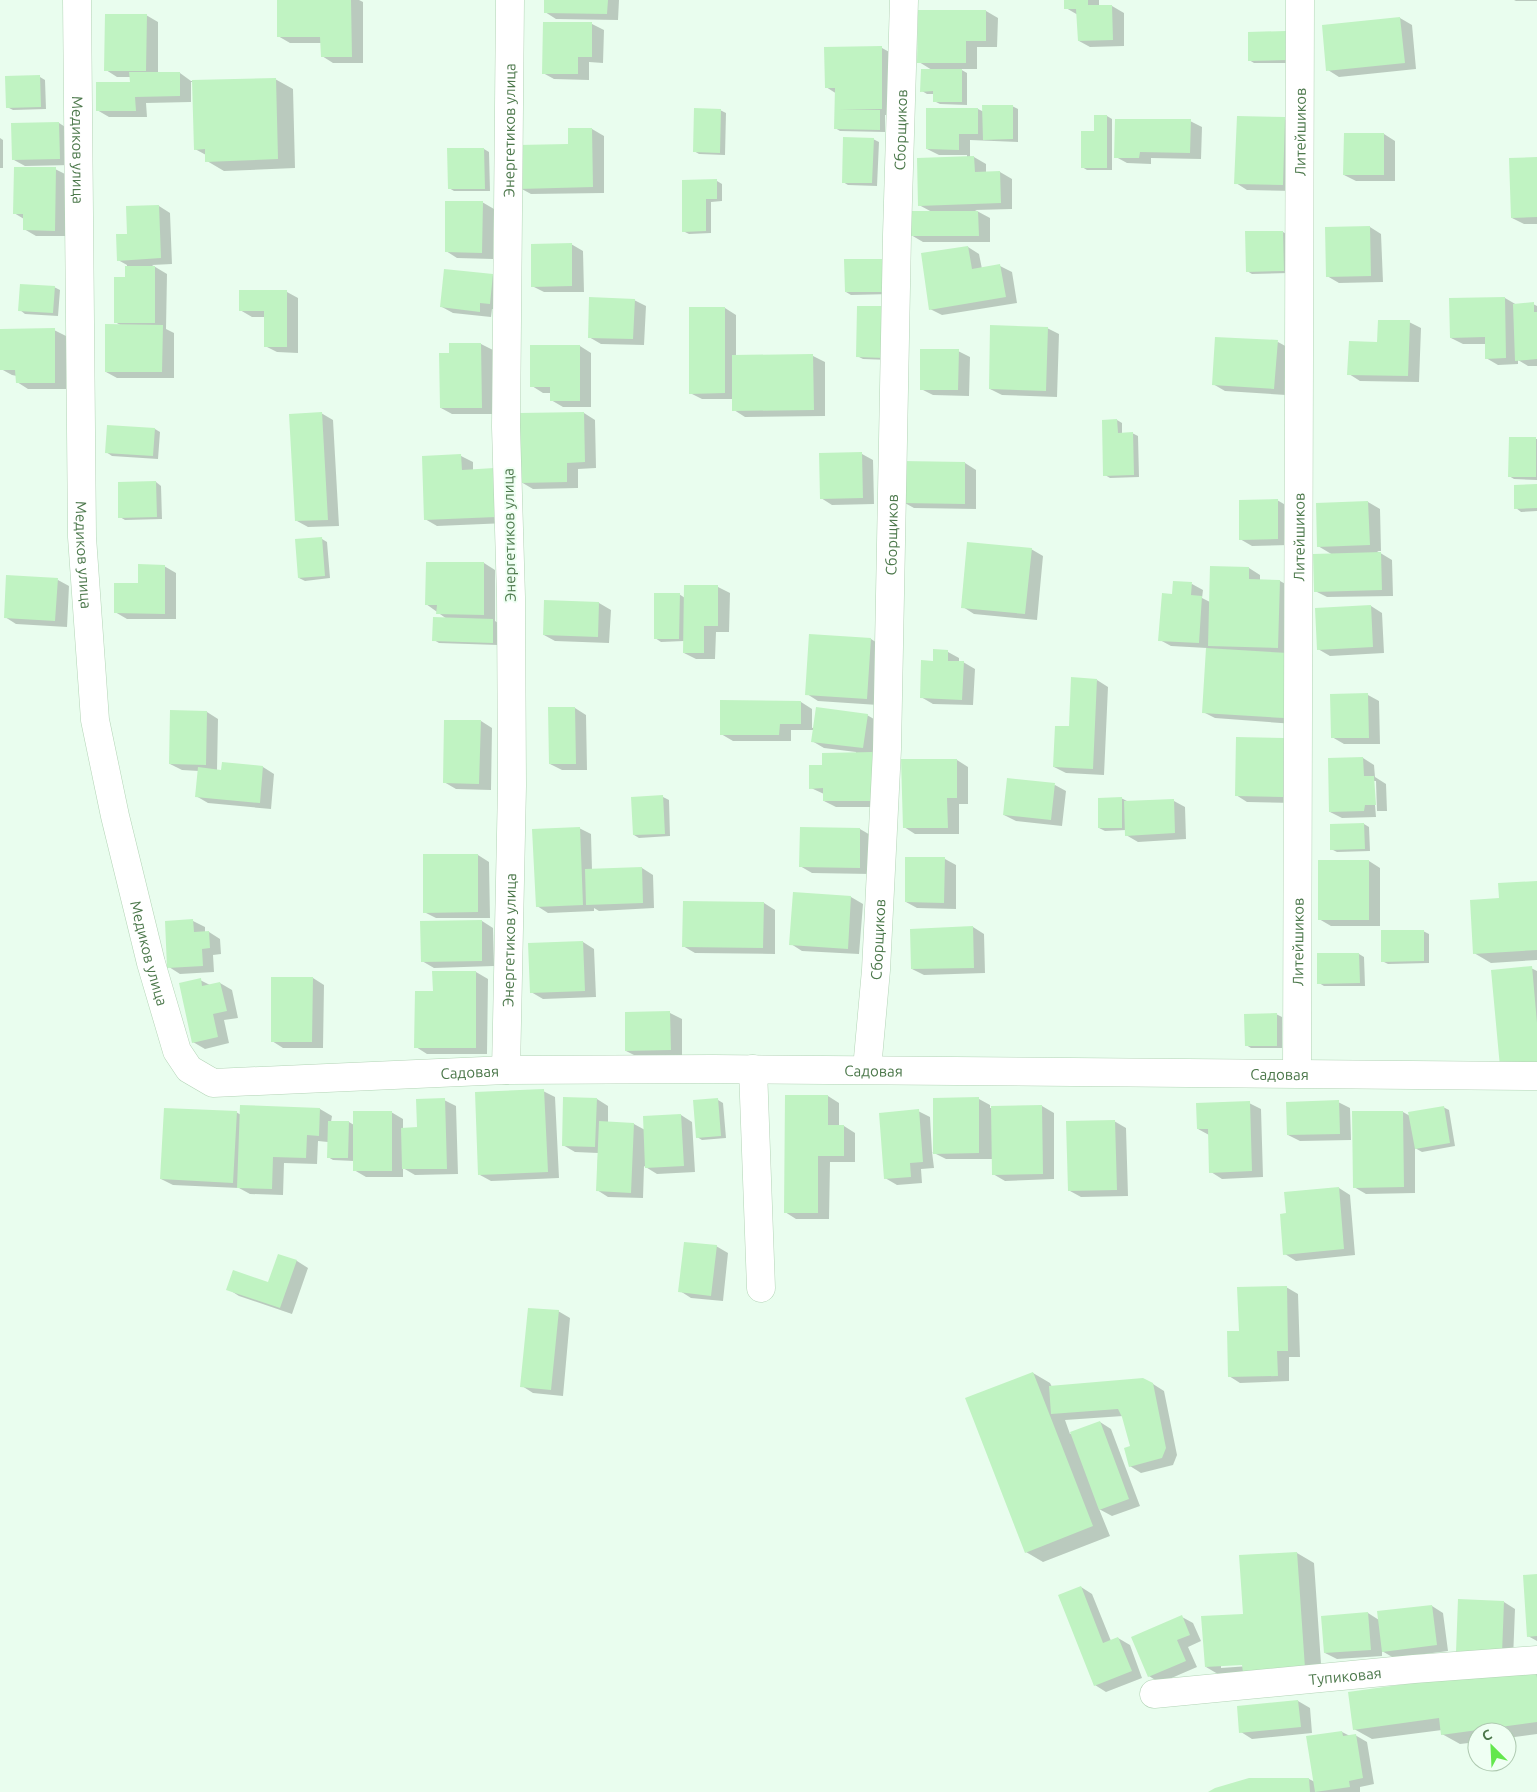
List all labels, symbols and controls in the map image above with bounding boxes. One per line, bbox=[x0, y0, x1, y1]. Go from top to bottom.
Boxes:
street label: Энергетиков улица bbox=[500, 63, 518, 197]
street label: Литейшиков bbox=[1291, 88, 1308, 176]
street label: Сборщиков bbox=[890, 89, 910, 171]
street label: Медиков улица bbox=[69, 96, 87, 204]
street label: Энергетиков улица bbox=[499, 468, 519, 602]
street label: Литейшиков bbox=[1290, 493, 1307, 581]
street label: Сборщиков bbox=[882, 494, 900, 575]
street label: Медиков улица bbox=[73, 501, 96, 609]
street label: Энергетиков улица bbox=[499, 873, 519, 1007]
street label: Сборщиков bbox=[867, 898, 888, 981]
street label: Литейшиков bbox=[1289, 898, 1306, 986]
street label: Медиков улица bbox=[128, 899, 172, 1008]
street label: Садовая bbox=[440, 1062, 499, 1081]
street label: Садовая bbox=[844, 1062, 903, 1079]
street label: Садовая bbox=[1250, 1065, 1309, 1083]
street label: Тупиковая bbox=[1308, 1664, 1382, 1688]
north arrow bbox=[1467, 1722, 1517, 1772]
text: С bbox=[1479, 1726, 1494, 1744]

